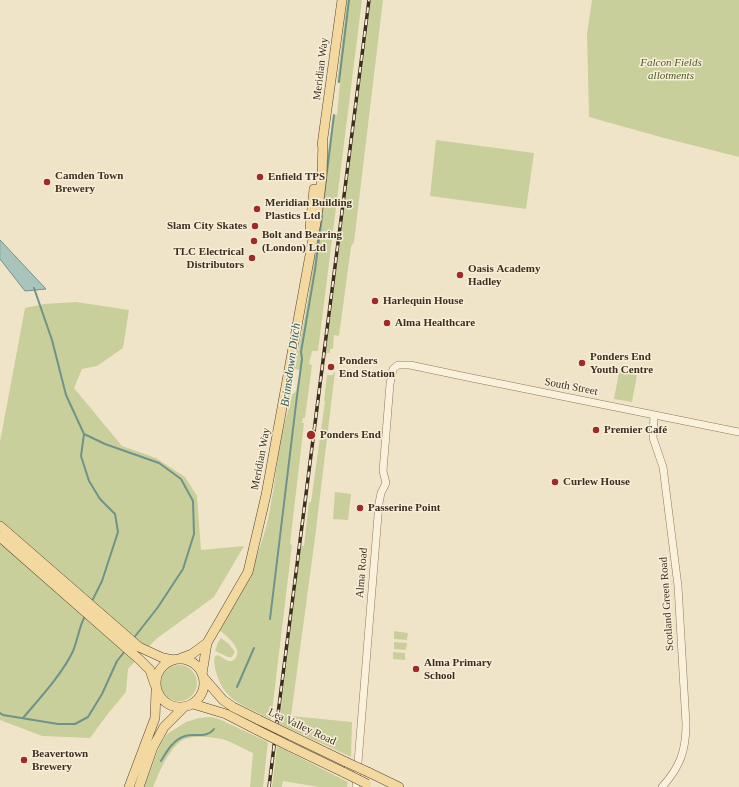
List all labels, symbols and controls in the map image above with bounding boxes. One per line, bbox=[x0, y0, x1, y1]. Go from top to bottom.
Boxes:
street label: Meridian Way bbox=[311, 37, 331, 101]
park label: Falcon Fields allotments bbox=[640, 56, 702, 82]
place label: Camden Town Brewery bbox=[55, 169, 123, 195]
place label: Enfield TPS bbox=[268, 170, 325, 184]
marker: Enfield TPS bbox=[255, 172, 265, 182]
marker: Camden Town Brewery bbox=[42, 177, 52, 187]
place label: Meridian Building Plastics Ltd bbox=[265, 196, 352, 222]
marker: Meridian Building Plastics Ltd bbox=[252, 204, 262, 214]
place label: Slam City Skates bbox=[167, 219, 247, 233]
marker: Slam City Skates bbox=[250, 221, 260, 231]
place label: Bolt and Bearing (London) Ltd bbox=[262, 228, 342, 254]
marker: Bolt and Bearing (London) Ltd bbox=[249, 236, 259, 246]
place label: TLC Electrical Distributors bbox=[173, 245, 244, 271]
marker: TLC Electrical Distributors bbox=[247, 253, 257, 263]
place label: Oasis Academy Hadley bbox=[468, 262, 540, 288]
marker: Oasis Academy Hadley bbox=[455, 270, 465, 280]
place label: Harlequin House bbox=[383, 294, 463, 308]
marker: Harlequin House bbox=[370, 296, 380, 306]
place label: Alma Healthcare bbox=[395, 316, 475, 330]
marker: Alma Healthcare bbox=[382, 318, 392, 328]
water label: Brimsdown Ditch bbox=[278, 322, 304, 408]
place label: Ponders End Youth Centre bbox=[590, 350, 653, 376]
place label: Ponders End Station bbox=[339, 354, 395, 380]
marker: Ponders End Youth Centre bbox=[577, 358, 587, 368]
marker: Ponders End Station bbox=[326, 362, 336, 372]
street label: South Street bbox=[543, 375, 599, 399]
place label: Premier Café bbox=[604, 423, 667, 437]
marker: Premier Café bbox=[591, 425, 601, 435]
street label: Meridian Way bbox=[249, 427, 273, 491]
place label: Ponders End bbox=[320, 428, 381, 442]
marker: Ponders End bbox=[305, 429, 317, 441]
place label: Curlew House bbox=[563, 475, 630, 489]
marker: Curlew House bbox=[550, 477, 560, 487]
place label: Passerine Point bbox=[368, 501, 440, 515]
marker: Passerine Point bbox=[355, 503, 365, 513]
street label: Alma Road bbox=[353, 547, 371, 599]
street label: Scotland Green Road bbox=[657, 557, 677, 651]
place label: Alma Primary School bbox=[424, 656, 492, 682]
marker: Alma Primary School bbox=[411, 664, 421, 674]
street label: Lea Valley Road bbox=[266, 706, 338, 748]
place label: Beavertown Brewery bbox=[32, 747, 88, 773]
marker: Beavertown Brewery bbox=[19, 755, 29, 765]

